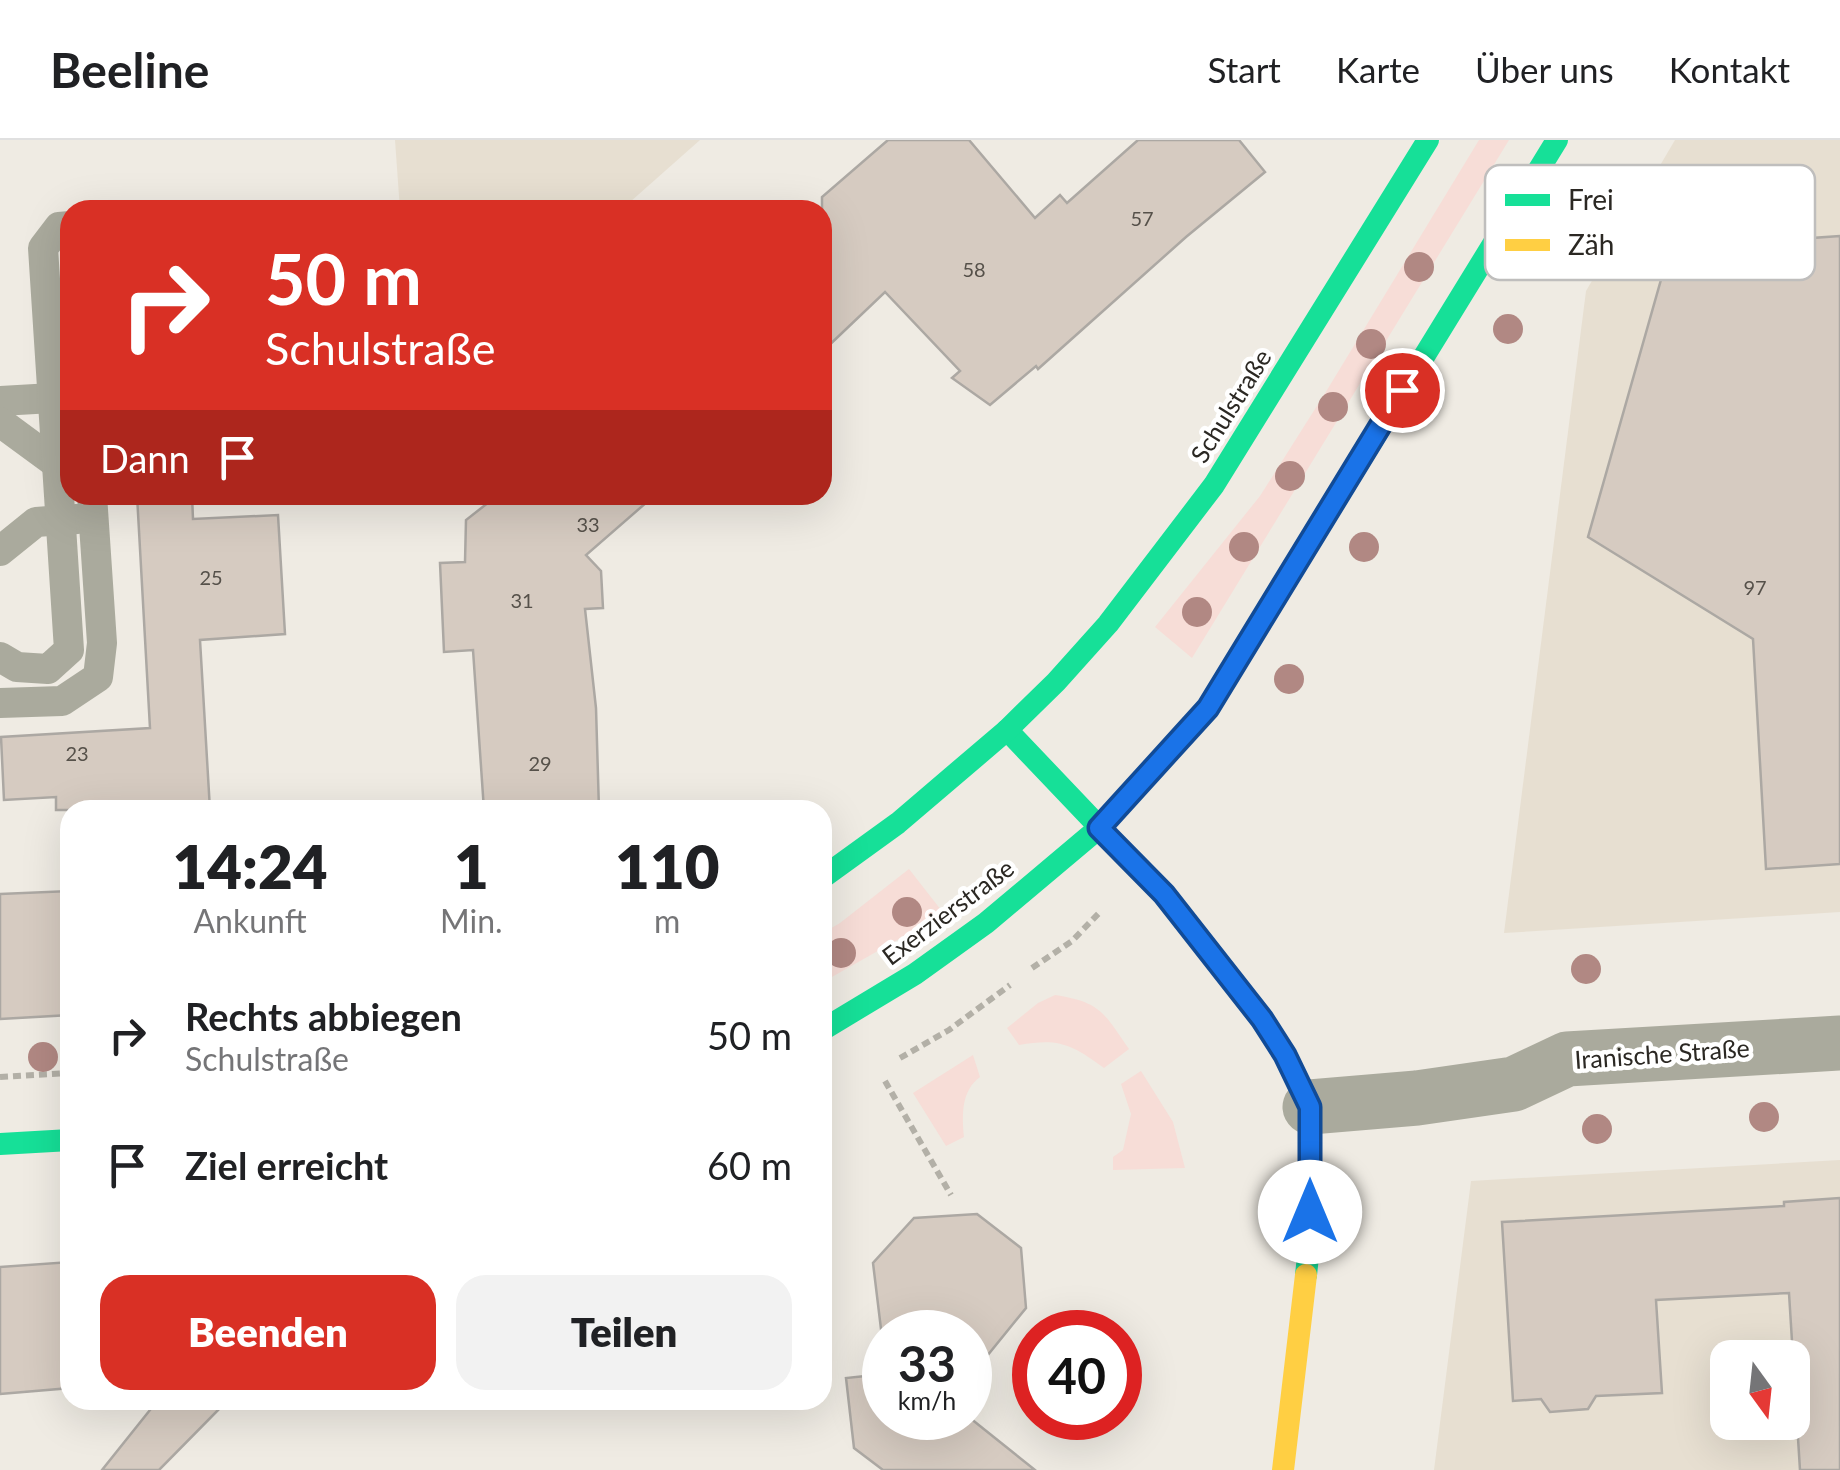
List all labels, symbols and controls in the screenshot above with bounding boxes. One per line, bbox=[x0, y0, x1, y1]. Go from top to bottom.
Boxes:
text: Beeline bbox=[50, 41, 209, 98]
text: Start bbox=[1207, 48, 1281, 90]
text: Karte bbox=[1336, 48, 1420, 90]
text: Über uns bbox=[1475, 48, 1614, 90]
text: Kontakt bbox=[1669, 48, 1790, 90]
legend bbox=[1485, 165, 1815, 280]
text: Frei bbox=[1568, 182, 1614, 216]
house number: 57 bbox=[1130, 206, 1154, 230]
text: Zäh bbox=[1568, 227, 1614, 261]
text: 50 m bbox=[265, 236, 422, 320]
icon: right bbox=[100, 240, 230, 370]
house number: 58 bbox=[962, 257, 986, 281]
text: Schulstraße bbox=[265, 321, 495, 375]
street label: Schulstraße bbox=[1184, 343, 1277, 468]
pin bbox=[1360, 348, 1445, 433]
icon: arrive bbox=[1375, 363, 1430, 418]
icon: arrive bbox=[210, 430, 265, 485]
text: Dann bbox=[100, 435, 190, 481]
house number: 33 bbox=[576, 512, 600, 536]
house number: 25 bbox=[199, 565, 223, 589]
house number: 97 bbox=[1743, 575, 1767, 599]
house number: 31 bbox=[510, 588, 534, 612]
house number: 23 bbox=[65, 741, 89, 765]
house number: 29 bbox=[528, 751, 552, 775]
text: 14:24 bbox=[172, 830, 328, 902]
text: 1 bbox=[454, 830, 489, 902]
text: 110 bbox=[615, 830, 719, 902]
street label: Exerzierstraße bbox=[876, 852, 1019, 970]
text: Ankunft bbox=[193, 901, 307, 940]
text: Min. bbox=[440, 901, 503, 940]
text: m bbox=[654, 901, 680, 940]
text: Rechts abbiegen bbox=[185, 993, 462, 1039]
icon: right bbox=[100, 1008, 155, 1063]
text: 50 m bbox=[707, 1012, 792, 1058]
street label: Iranische Straße bbox=[1573, 1032, 1750, 1074]
text: Schulstraße bbox=[185, 1039, 349, 1078]
icon: arrive bbox=[100, 1138, 155, 1193]
text: Ziel erreicht bbox=[185, 1142, 388, 1188]
text: 60 m bbox=[707, 1142, 792, 1188]
position arrow bbox=[1258, 1160, 1362, 1264]
button: Beenden bbox=[100, 1275, 436, 1390]
button: Teilen bbox=[456, 1275, 792, 1390]
speed limit sign: 40 bbox=[1012, 1310, 1142, 1440]
text: 33 bbox=[898, 1333, 956, 1393]
north arrow bbox=[1710, 1340, 1810, 1440]
map controls bbox=[1710, 1340, 1810, 1440]
text: km/h bbox=[898, 1385, 956, 1415]

